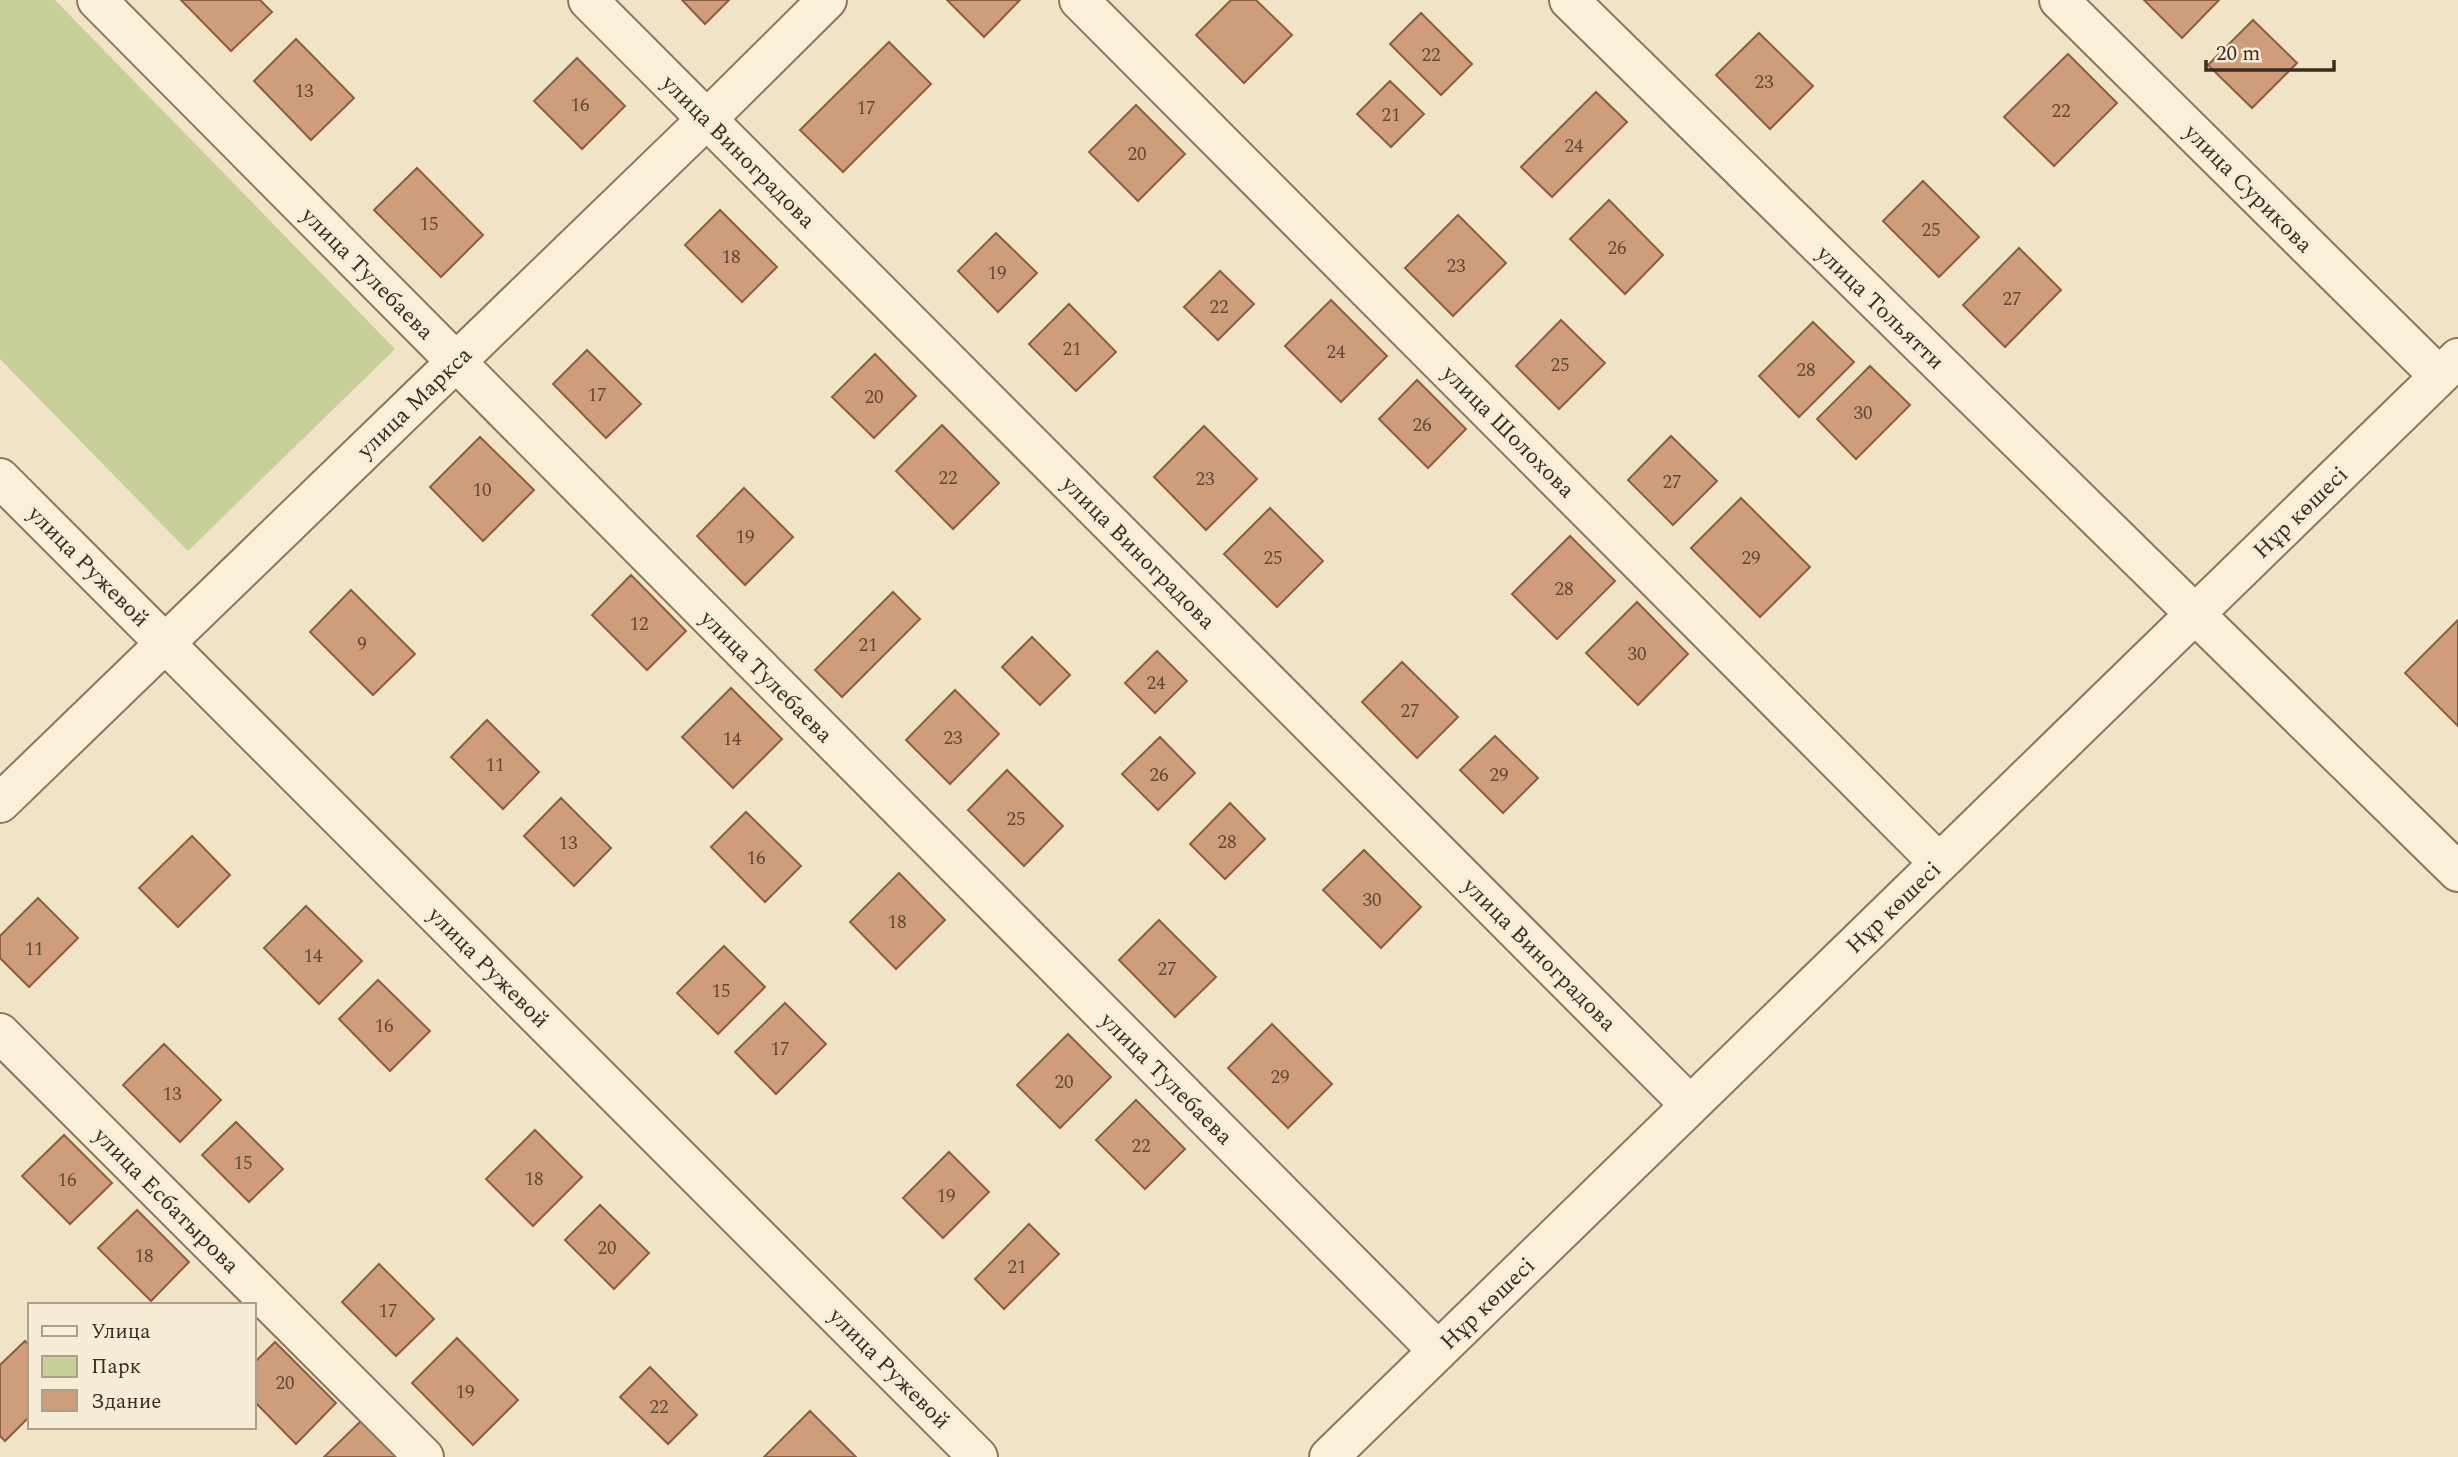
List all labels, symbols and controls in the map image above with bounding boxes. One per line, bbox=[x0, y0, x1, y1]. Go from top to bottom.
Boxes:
scale bar bbox=[2206, 28, 2334, 72]
text: 20 m bbox=[2216, 38, 2260, 70]
house number: 22 bbox=[1421, 41, 1441, 70]
street label: улица Виноградова bbox=[652, 66, 823, 237]
house number: 23 bbox=[1754, 68, 1774, 97]
house number: 13 bbox=[294, 77, 314, 106]
house number: 16 bbox=[570, 91, 590, 120]
house number: 17 bbox=[856, 94, 876, 123]
house number: 22 bbox=[2051, 97, 2071, 126]
house number: 21 bbox=[1381, 101, 1401, 130]
street label: улица Сурикова bbox=[2175, 116, 2321, 262]
house number: 24 bbox=[1564, 132, 1584, 161]
house number: 20 bbox=[1127, 140, 1147, 169]
street label: улица Тулебаева bbox=[292, 199, 442, 349]
house number: 15 bbox=[419, 210, 439, 239]
house number: 25 bbox=[1921, 216, 1941, 245]
house number: 26 bbox=[1607, 234, 1627, 263]
street label: улица Тольятти bbox=[1807, 237, 1952, 379]
house number: 18 bbox=[721, 243, 741, 272]
house number: 23 bbox=[1446, 252, 1466, 281]
house number: 19 bbox=[987, 259, 1007, 288]
house number: 27 bbox=[2002, 285, 2022, 314]
house number: 22 bbox=[1209, 293, 1229, 322]
house number: 21 bbox=[1062, 335, 1082, 364]
house number: 24 bbox=[1326, 338, 1346, 367]
street label: улица Маркса bbox=[349, 339, 481, 468]
house number: 25 bbox=[1550, 351, 1570, 380]
house number: 28 bbox=[1796, 356, 1816, 385]
street label: улица Шолохова bbox=[1433, 357, 1583, 507]
house number: 17 bbox=[587, 381, 607, 410]
house number: 20 bbox=[864, 383, 884, 412]
house number: 30 bbox=[1853, 399, 1873, 428]
house number: 26 bbox=[1412, 411, 1432, 440]
street label: Нұр көшесі bbox=[2245, 458, 2357, 568]
house number: 22 bbox=[938, 464, 958, 493]
house number: 23 bbox=[1195, 465, 1215, 494]
street label: улица Виноградова bbox=[1052, 467, 1223, 638]
house number: 27 bbox=[1662, 468, 1682, 497]
house number: 10 bbox=[472, 476, 492, 505]
street label: улица Ружевой bbox=[18, 497, 157, 636]
house number: 19 bbox=[735, 523, 755, 552]
house number: 25 bbox=[1263, 544, 1283, 573]
house number: 29 bbox=[1741, 544, 1761, 573]
house number: 28 bbox=[1554, 575, 1574, 604]
street label: улица Тулебаева bbox=[691, 602, 841, 752]
house number: 12 bbox=[629, 610, 649, 639]
house number: 9 bbox=[357, 630, 367, 659]
house number: 21 bbox=[858, 631, 878, 660]
house number: 30 bbox=[1627, 640, 1647, 669]
house number: 24 bbox=[1146, 669, 1166, 698]
house number: 27 bbox=[1400, 697, 1420, 726]
house number: 23 bbox=[943, 724, 963, 753]
house number: 14 bbox=[722, 725, 742, 754]
house number: 11 bbox=[485, 751, 505, 780]
house number: 26 bbox=[1149, 761, 1169, 790]
house number: 29 bbox=[1489, 761, 1509, 790]
house number: 25 bbox=[1006, 805, 1026, 834]
house number: 28 bbox=[1217, 828, 1237, 857]
house number: 13 bbox=[558, 829, 578, 858]
house number: 16 bbox=[746, 844, 766, 873]
street label: Нұр көшесі bbox=[1838, 853, 1950, 963]
street label: улица Виноградова bbox=[1453, 869, 1624, 1040]
house number: 30 bbox=[1362, 886, 1382, 915]
street label: улица Ружевой bbox=[418, 898, 557, 1037]
house number: 18 bbox=[887, 908, 907, 937]
house number: 11 bbox=[24, 935, 44, 964]
house number: 14 bbox=[303, 942, 323, 971]
house number: 27 bbox=[1157, 955, 1177, 984]
house number: 15 bbox=[711, 977, 731, 1006]
street label: улица Тулебаева bbox=[1091, 1004, 1241, 1154]
house number: 16 bbox=[374, 1012, 394, 1041]
house number: 17 bbox=[770, 1035, 790, 1064]
house number: 29 bbox=[1270, 1063, 1290, 1092]
house number: 20 bbox=[1054, 1068, 1074, 1097]
house number: 13 bbox=[162, 1080, 182, 1109]
street label: улица Есбатырова bbox=[84, 1119, 247, 1282]
house number: 22 bbox=[1131, 1132, 1151, 1161]
house number: 15 bbox=[233, 1149, 253, 1178]
house number: 18 bbox=[524, 1165, 544, 1194]
house number: 16 bbox=[57, 1166, 77, 1195]
house number: 19 bbox=[936, 1182, 956, 1211]
house number: 20 bbox=[597, 1234, 617, 1263]
house number: 18 bbox=[134, 1242, 154, 1271]
street label: Нұр көшесі bbox=[1432, 1249, 1544, 1359]
house number: 21 bbox=[1007, 1253, 1027, 1282]
house number: 17 bbox=[378, 1297, 398, 1326]
street label: улица Ружевой bbox=[819, 1299, 958, 1438]
legend bbox=[28, 1303, 256, 1429]
text: Улица bbox=[91, 1316, 151, 1348]
text: Парк bbox=[91, 1351, 142, 1383]
house number: 20 bbox=[275, 1369, 295, 1398]
house number: 19 bbox=[455, 1378, 475, 1407]
text: Здание bbox=[91, 1386, 161, 1418]
house number: 22 bbox=[649, 1393, 669, 1422]

